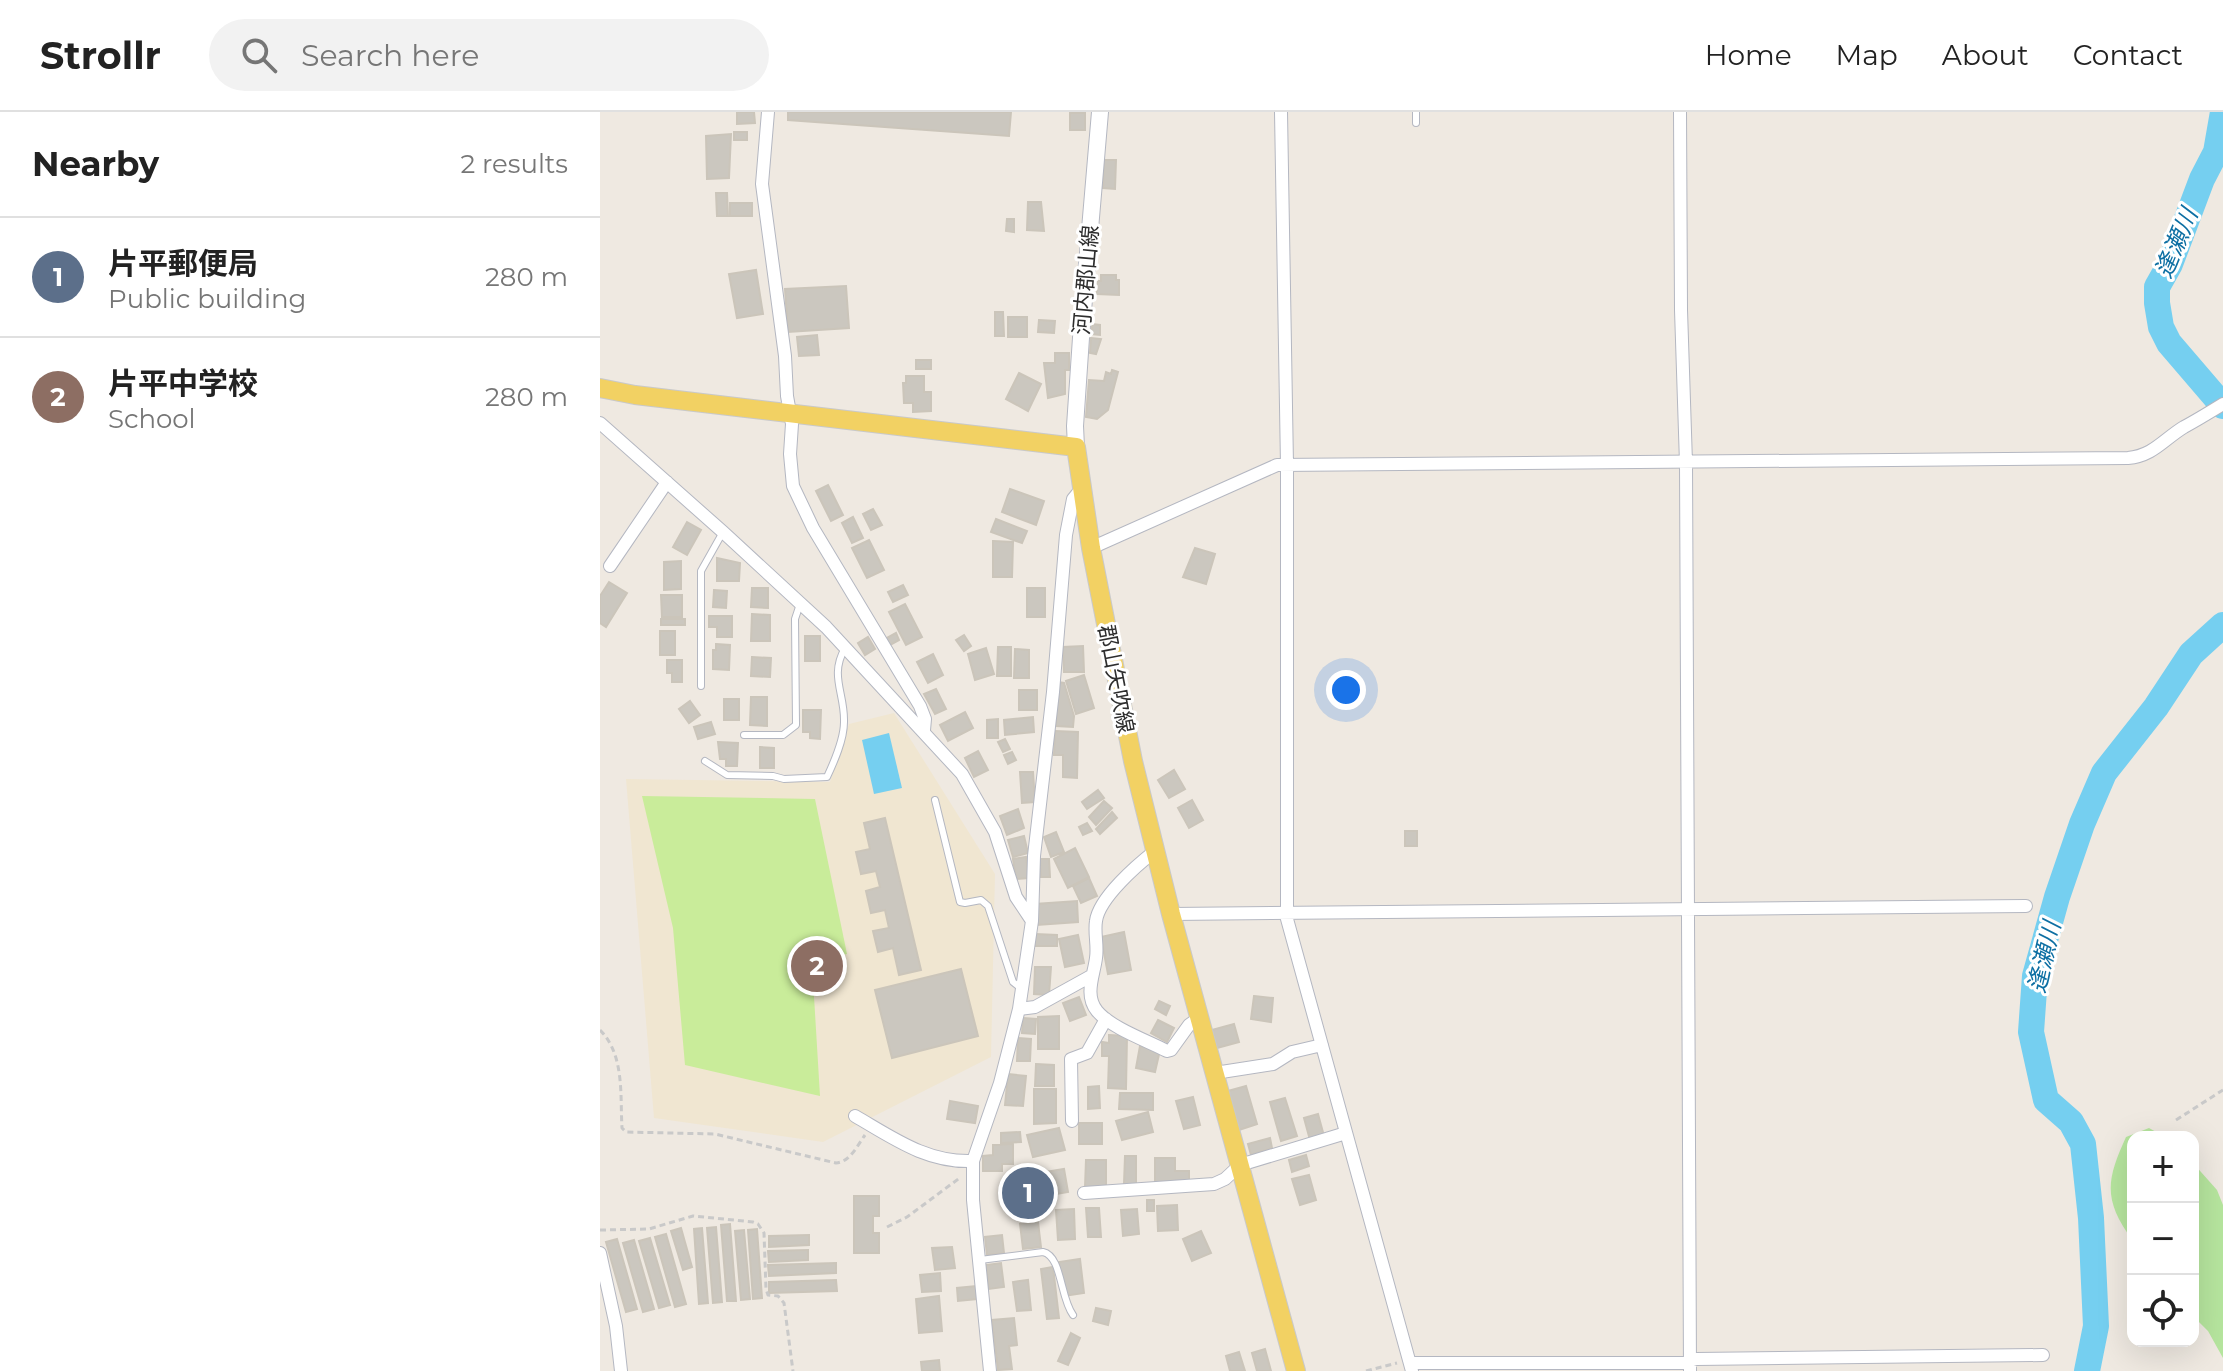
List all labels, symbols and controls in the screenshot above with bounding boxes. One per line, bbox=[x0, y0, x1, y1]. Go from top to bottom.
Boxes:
search box bbox=[209, 19, 769, 91]
text: Strollr bbox=[40, 32, 161, 79]
icon: search bbox=[237, 33, 281, 77]
text: Search here bbox=[301, 37, 479, 74]
text: Home bbox=[1705, 38, 1792, 72]
text: Map bbox=[1836, 38, 1898, 72]
text: About bbox=[1942, 38, 2029, 72]
text: Contact bbox=[2073, 38, 2183, 72]
text: Nearby bbox=[32, 143, 159, 185]
text: 2 results bbox=[460, 148, 568, 180]
water label: 逢瀬川 bbox=[2149, 201, 2205, 282]
street label: 河内郡山線 bbox=[1068, 224, 1104, 336]
text: 片平郵便局 bbox=[108, 245, 258, 282]
text: 1 bbox=[53, 261, 63, 293]
text: 280 m bbox=[485, 261, 568, 293]
text: Public building bbox=[108, 283, 306, 315]
text: 片平中学校 bbox=[108, 365, 258, 402]
text: 2 bbox=[50, 381, 66, 413]
text: 280 m bbox=[485, 381, 568, 413]
text: School bbox=[108, 403, 196, 435]
street label: 郡山矢吹線 bbox=[1092, 622, 1140, 736]
your location bbox=[1326, 670, 1366, 710]
water label: 逢瀬川 bbox=[2022, 916, 2067, 995]
pin: 2 bbox=[791, 936, 843, 996]
map controls bbox=[2127, 1131, 2199, 1347]
button: + bbox=[2127, 1131, 2199, 1203]
pin: 1 bbox=[1002, 1163, 1054, 1223]
button: − bbox=[2127, 1203, 2199, 1275]
button: locate bbox=[2127, 1275, 2199, 1347]

